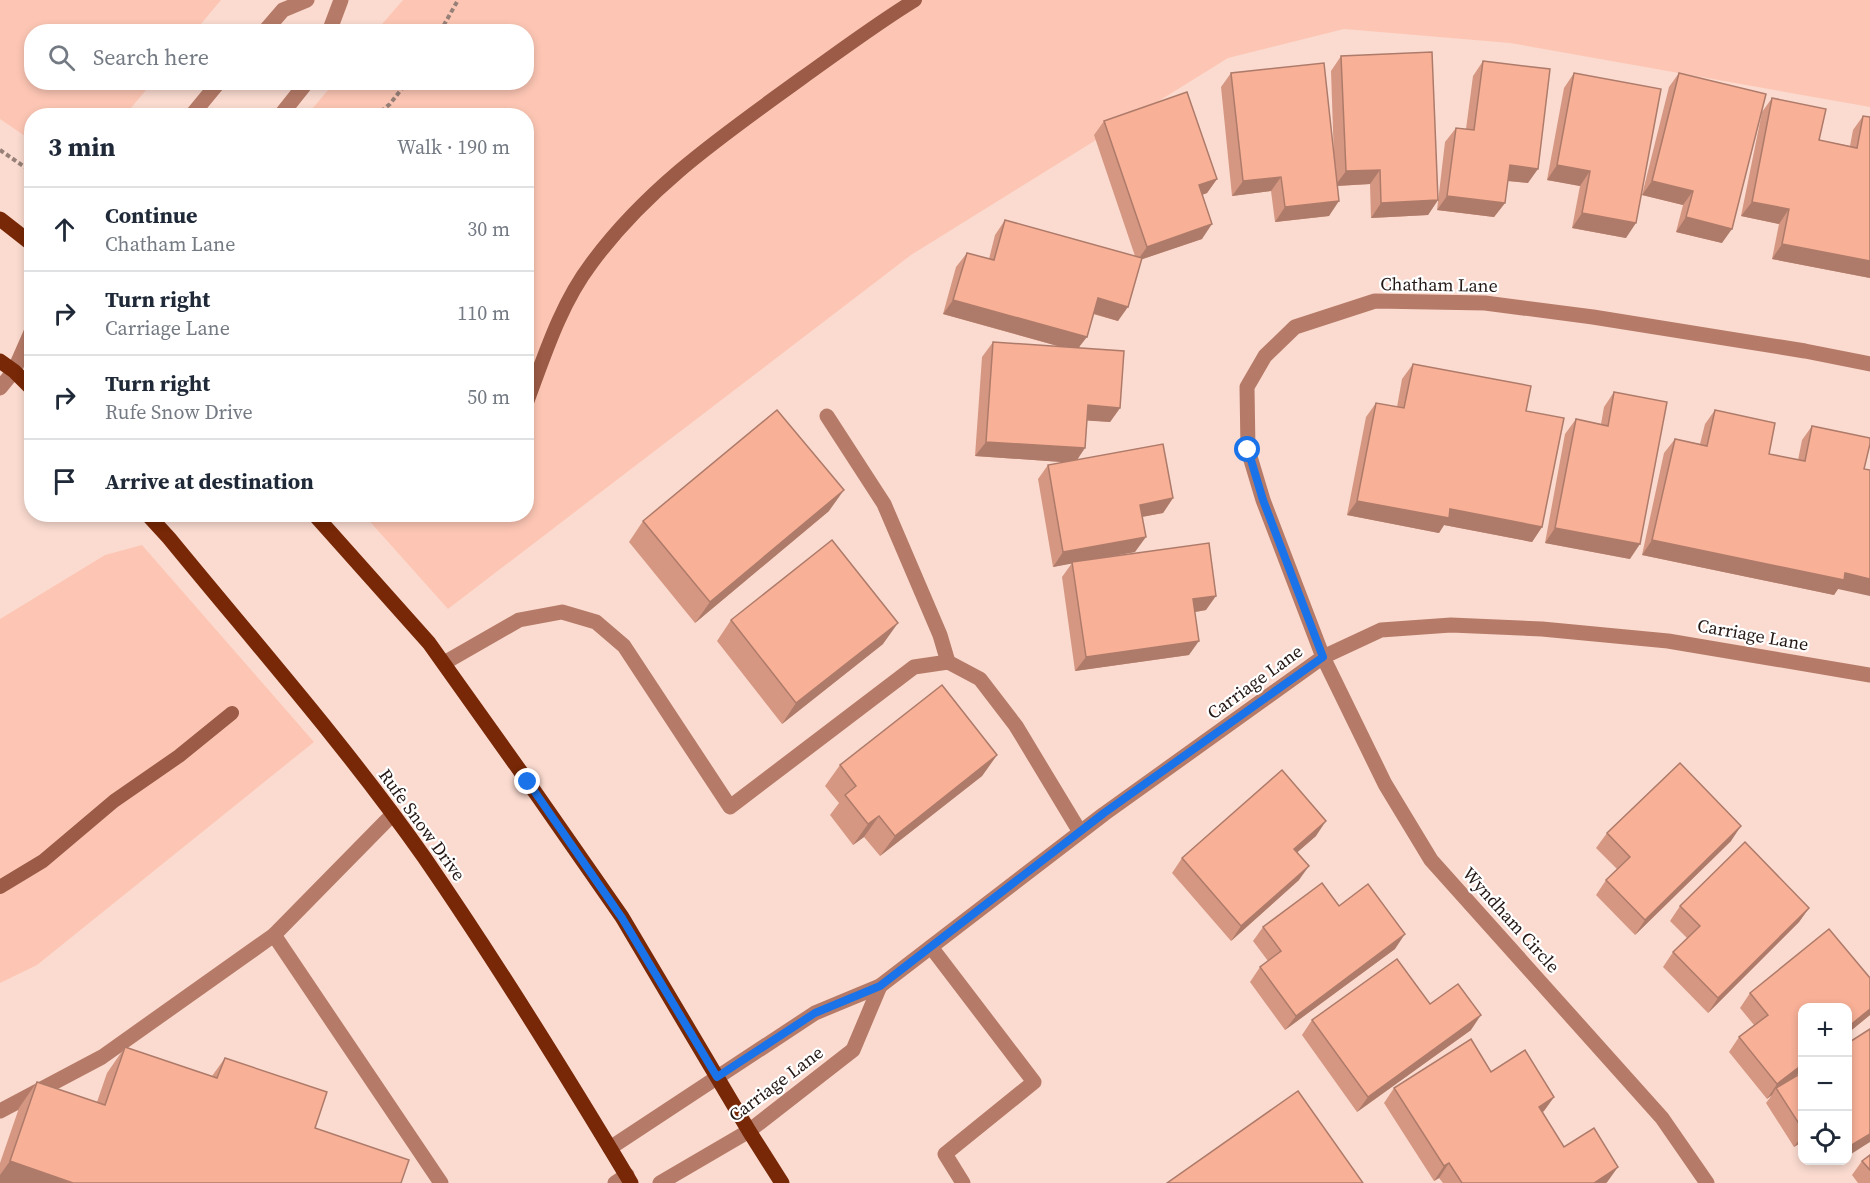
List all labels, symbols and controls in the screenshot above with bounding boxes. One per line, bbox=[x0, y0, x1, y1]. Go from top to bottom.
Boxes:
search box bbox=[24, 24, 534, 90]
icon: search bbox=[45, 41, 78, 74]
text: Search here bbox=[93, 42, 209, 72]
text: 3 min bbox=[48, 129, 115, 165]
text: Walk · 190 m bbox=[397, 133, 510, 161]
text: Continue bbox=[105, 200, 198, 230]
icon: ahead bbox=[48, 213, 81, 246]
text: 30 m bbox=[467, 215, 510, 243]
text: Chatham Lane bbox=[105, 230, 235, 258]
street label: Chatham Lane bbox=[1380, 271, 1498, 298]
text: Turn right bbox=[105, 284, 210, 314]
icon: right bbox=[48, 297, 81, 330]
text: 110 m bbox=[457, 299, 510, 327]
text: Carriage Lane bbox=[105, 314, 230, 342]
text: Turn right bbox=[105, 368, 210, 398]
icon: right bbox=[48, 381, 81, 414]
text: 50 m bbox=[467, 383, 510, 411]
text: Rufe Snow Drive bbox=[105, 398, 253, 426]
route start bbox=[1234, 436, 1260, 462]
icon: arrive bbox=[48, 465, 81, 498]
text: Arrive at destination bbox=[105, 466, 314, 496]
street label: Carriage Lane bbox=[1696, 612, 1811, 657]
street label: Carriage Lane bbox=[1202, 638, 1308, 725]
street label: Rufe Snow Drive bbox=[373, 764, 472, 886]
route end bbox=[514, 768, 540, 794]
street label: Wyndham Circle bbox=[1457, 861, 1566, 978]
map controls bbox=[1798, 1003, 1852, 1165]
button: + bbox=[1798, 1003, 1852, 1057]
street label: Carriage Lane bbox=[723, 1040, 828, 1127]
button: − bbox=[1798, 1057, 1852, 1111]
button: locate bbox=[1798, 1111, 1852, 1165]

